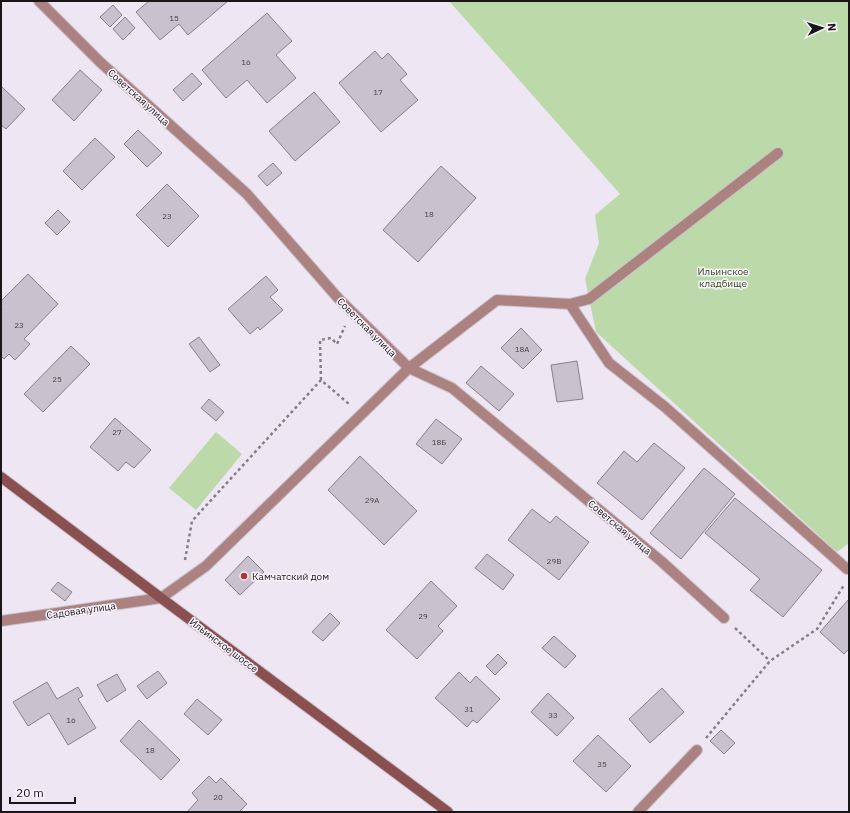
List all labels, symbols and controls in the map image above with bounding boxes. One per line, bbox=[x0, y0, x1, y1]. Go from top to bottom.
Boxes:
north arrow bbox=[802, 8, 842, 48]
house number: 15 bbox=[169, 13, 179, 23]
text: N bbox=[825, 23, 839, 32]
house number: 16 bbox=[241, 57, 251, 67]
street label: Советская улица bbox=[105, 66, 173, 129]
house number: 17 bbox=[373, 87, 383, 97]
house number: 18 bbox=[424, 209, 434, 219]
house number: 23 bbox=[162, 211, 172, 221]
park label: Ильинское кладбище bbox=[697, 265, 749, 290]
street label: Советская улица bbox=[334, 295, 399, 360]
house number: 23 bbox=[14, 320, 24, 330]
house number: 18А bbox=[515, 344, 529, 354]
house number: 25 bbox=[52, 374, 62, 384]
house number: 27 bbox=[112, 427, 122, 437]
house number: 18Б bbox=[432, 437, 446, 447]
house number: 29А bbox=[365, 495, 379, 505]
street label: Советская улица bbox=[585, 497, 654, 558]
house number: 29В bbox=[547, 556, 561, 566]
place label: Камчатский дом bbox=[252, 570, 329, 583]
marker: Камчатский дом bbox=[239, 571, 249, 581]
street label: Садовая улица bbox=[46, 599, 117, 622]
house number: 29 bbox=[418, 611, 428, 621]
street label: Ильинское шоссе bbox=[187, 615, 261, 676]
house number: 31 bbox=[464, 704, 474, 714]
house number: 33 bbox=[548, 710, 558, 720]
house number: 16 bbox=[66, 715, 76, 725]
house number: 18 bbox=[145, 745, 155, 755]
house number: 35 bbox=[597, 759, 607, 769]
scale bar bbox=[10, 779, 75, 805]
text: 20 m bbox=[16, 785, 44, 800]
house number: 20 bbox=[213, 792, 223, 802]

